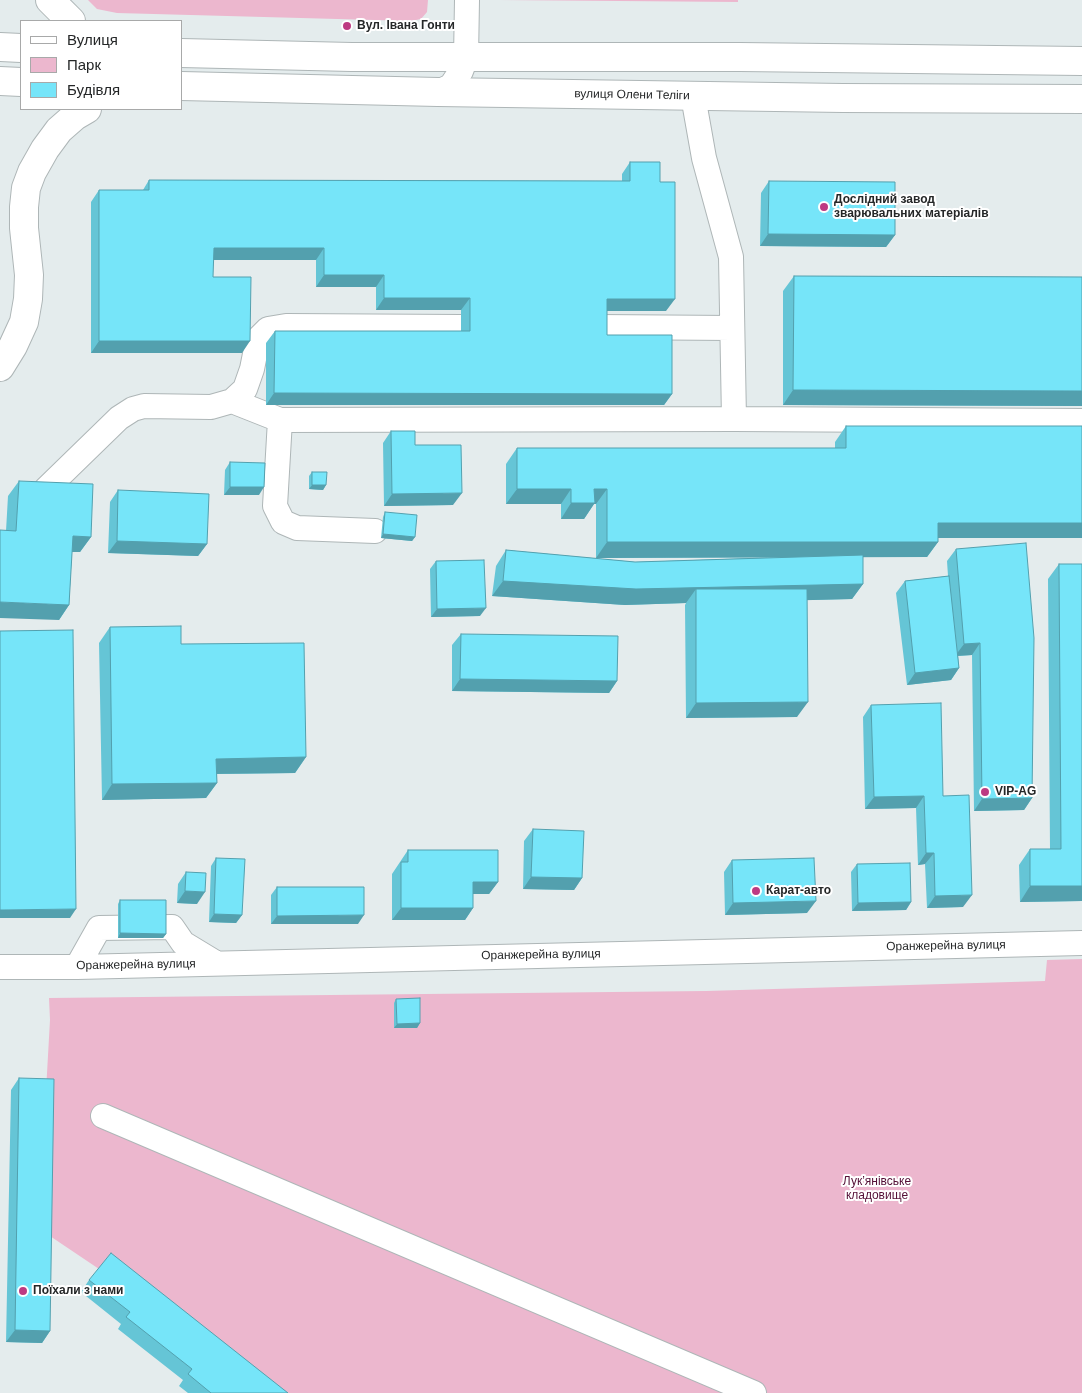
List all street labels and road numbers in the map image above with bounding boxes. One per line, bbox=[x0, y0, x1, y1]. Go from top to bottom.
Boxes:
street label: вулиця Олени Теліги bbox=[574, 87, 690, 103]
street label: Оранжерейна вулиця bbox=[886, 938, 1006, 954]
street label: Оранжерейна вулиця bbox=[481, 947, 601, 963]
street label: Оранжерейна вулиця bbox=[76, 957, 196, 973]

